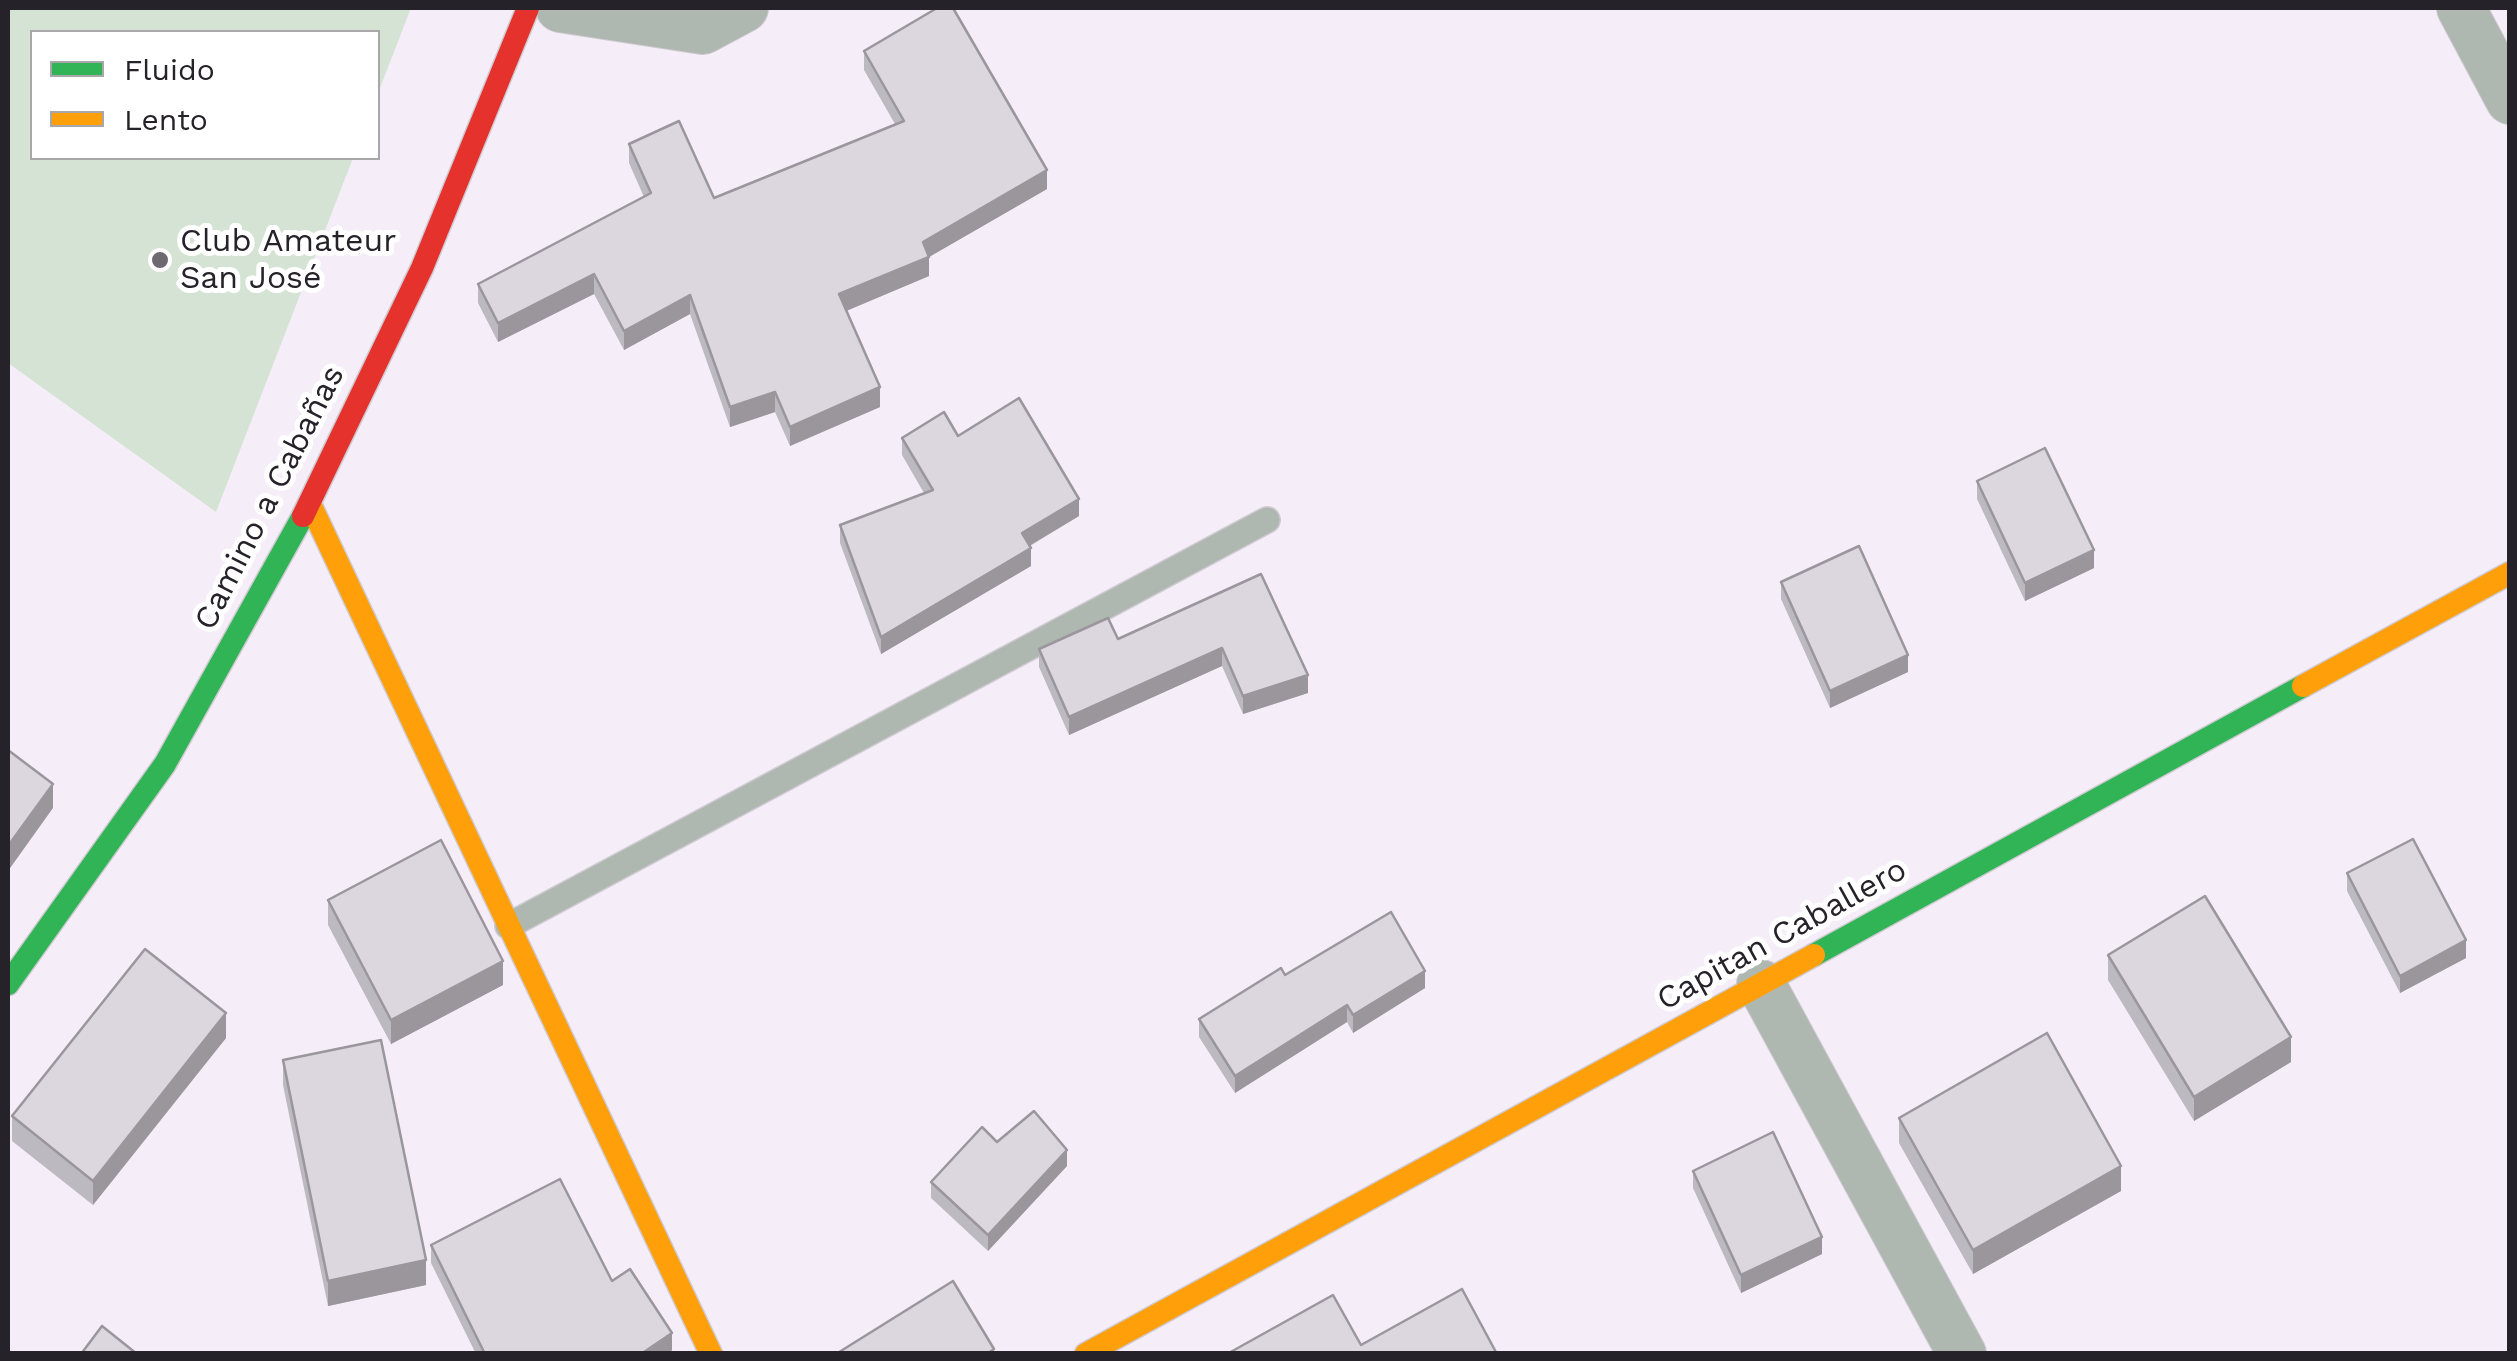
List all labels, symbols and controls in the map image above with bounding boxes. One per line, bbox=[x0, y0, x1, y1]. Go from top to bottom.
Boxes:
legend bbox=[30, 30, 380, 160]
text: Fluido bbox=[124, 52, 215, 87]
text: Lento bbox=[124, 102, 208, 137]
place label: Club Amateur San José bbox=[180, 223, 396, 298]
marker: Club Amateur San José bbox=[149, 249, 171, 271]
street label: Camino a Cabañas bbox=[187, 360, 353, 636]
street label: Capitan Caballero bbox=[1651, 851, 1913, 1019]

